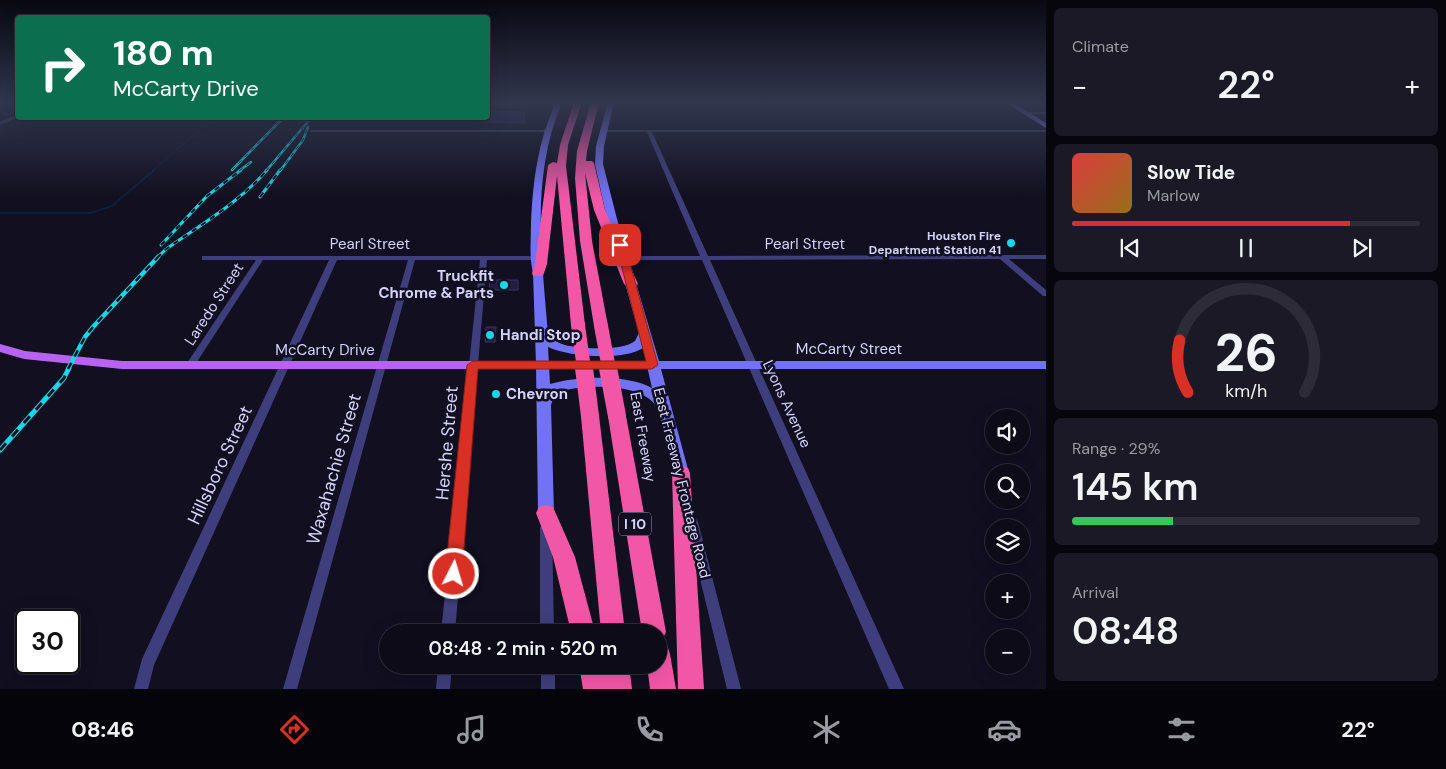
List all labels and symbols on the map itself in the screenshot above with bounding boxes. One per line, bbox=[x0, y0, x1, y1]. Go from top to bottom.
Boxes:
pin bbox=[599, 224, 641, 266]
place label: Houston Fire Department Station 41 bbox=[869, 228, 1001, 258]
street label: Pearl Street bbox=[330, 234, 410, 254]
street label: Pearl Street bbox=[765, 234, 845, 254]
marker: Houston Fire Department Station 41 bbox=[1005, 237, 1017, 249]
street label: Laredo Street bbox=[180, 259, 248, 349]
place label: Truckfit Chrome & Parts bbox=[378, 266, 494, 303]
marker: Truckfit Chrome & Parts bbox=[498, 279, 510, 291]
place label: Handi Stop bbox=[500, 325, 581, 345]
marker: Handi Stop bbox=[484, 329, 496, 341]
street label: McCarty Street bbox=[796, 339, 902, 359]
street label: McCarty Drive bbox=[275, 340, 375, 360]
street label: Lyons Avenue bbox=[758, 357, 816, 451]
place label: Chevron bbox=[506, 384, 568, 404]
street label: Hershe Street bbox=[430, 385, 464, 501]
street label: East Freeway Frontage Road bbox=[649, 386, 715, 580]
marker: Chevron bbox=[490, 388, 502, 400]
street label: East Freeway bbox=[625, 390, 661, 484]
street label: Waxahachie Street bbox=[301, 391, 367, 547]
street label: Hillsboro Street bbox=[182, 402, 258, 528]
road number: I 10 bbox=[619, 512, 651, 536]
position arrow bbox=[427, 547, 479, 599]
speed limit sign: 30 bbox=[15, 609, 80, 674]

